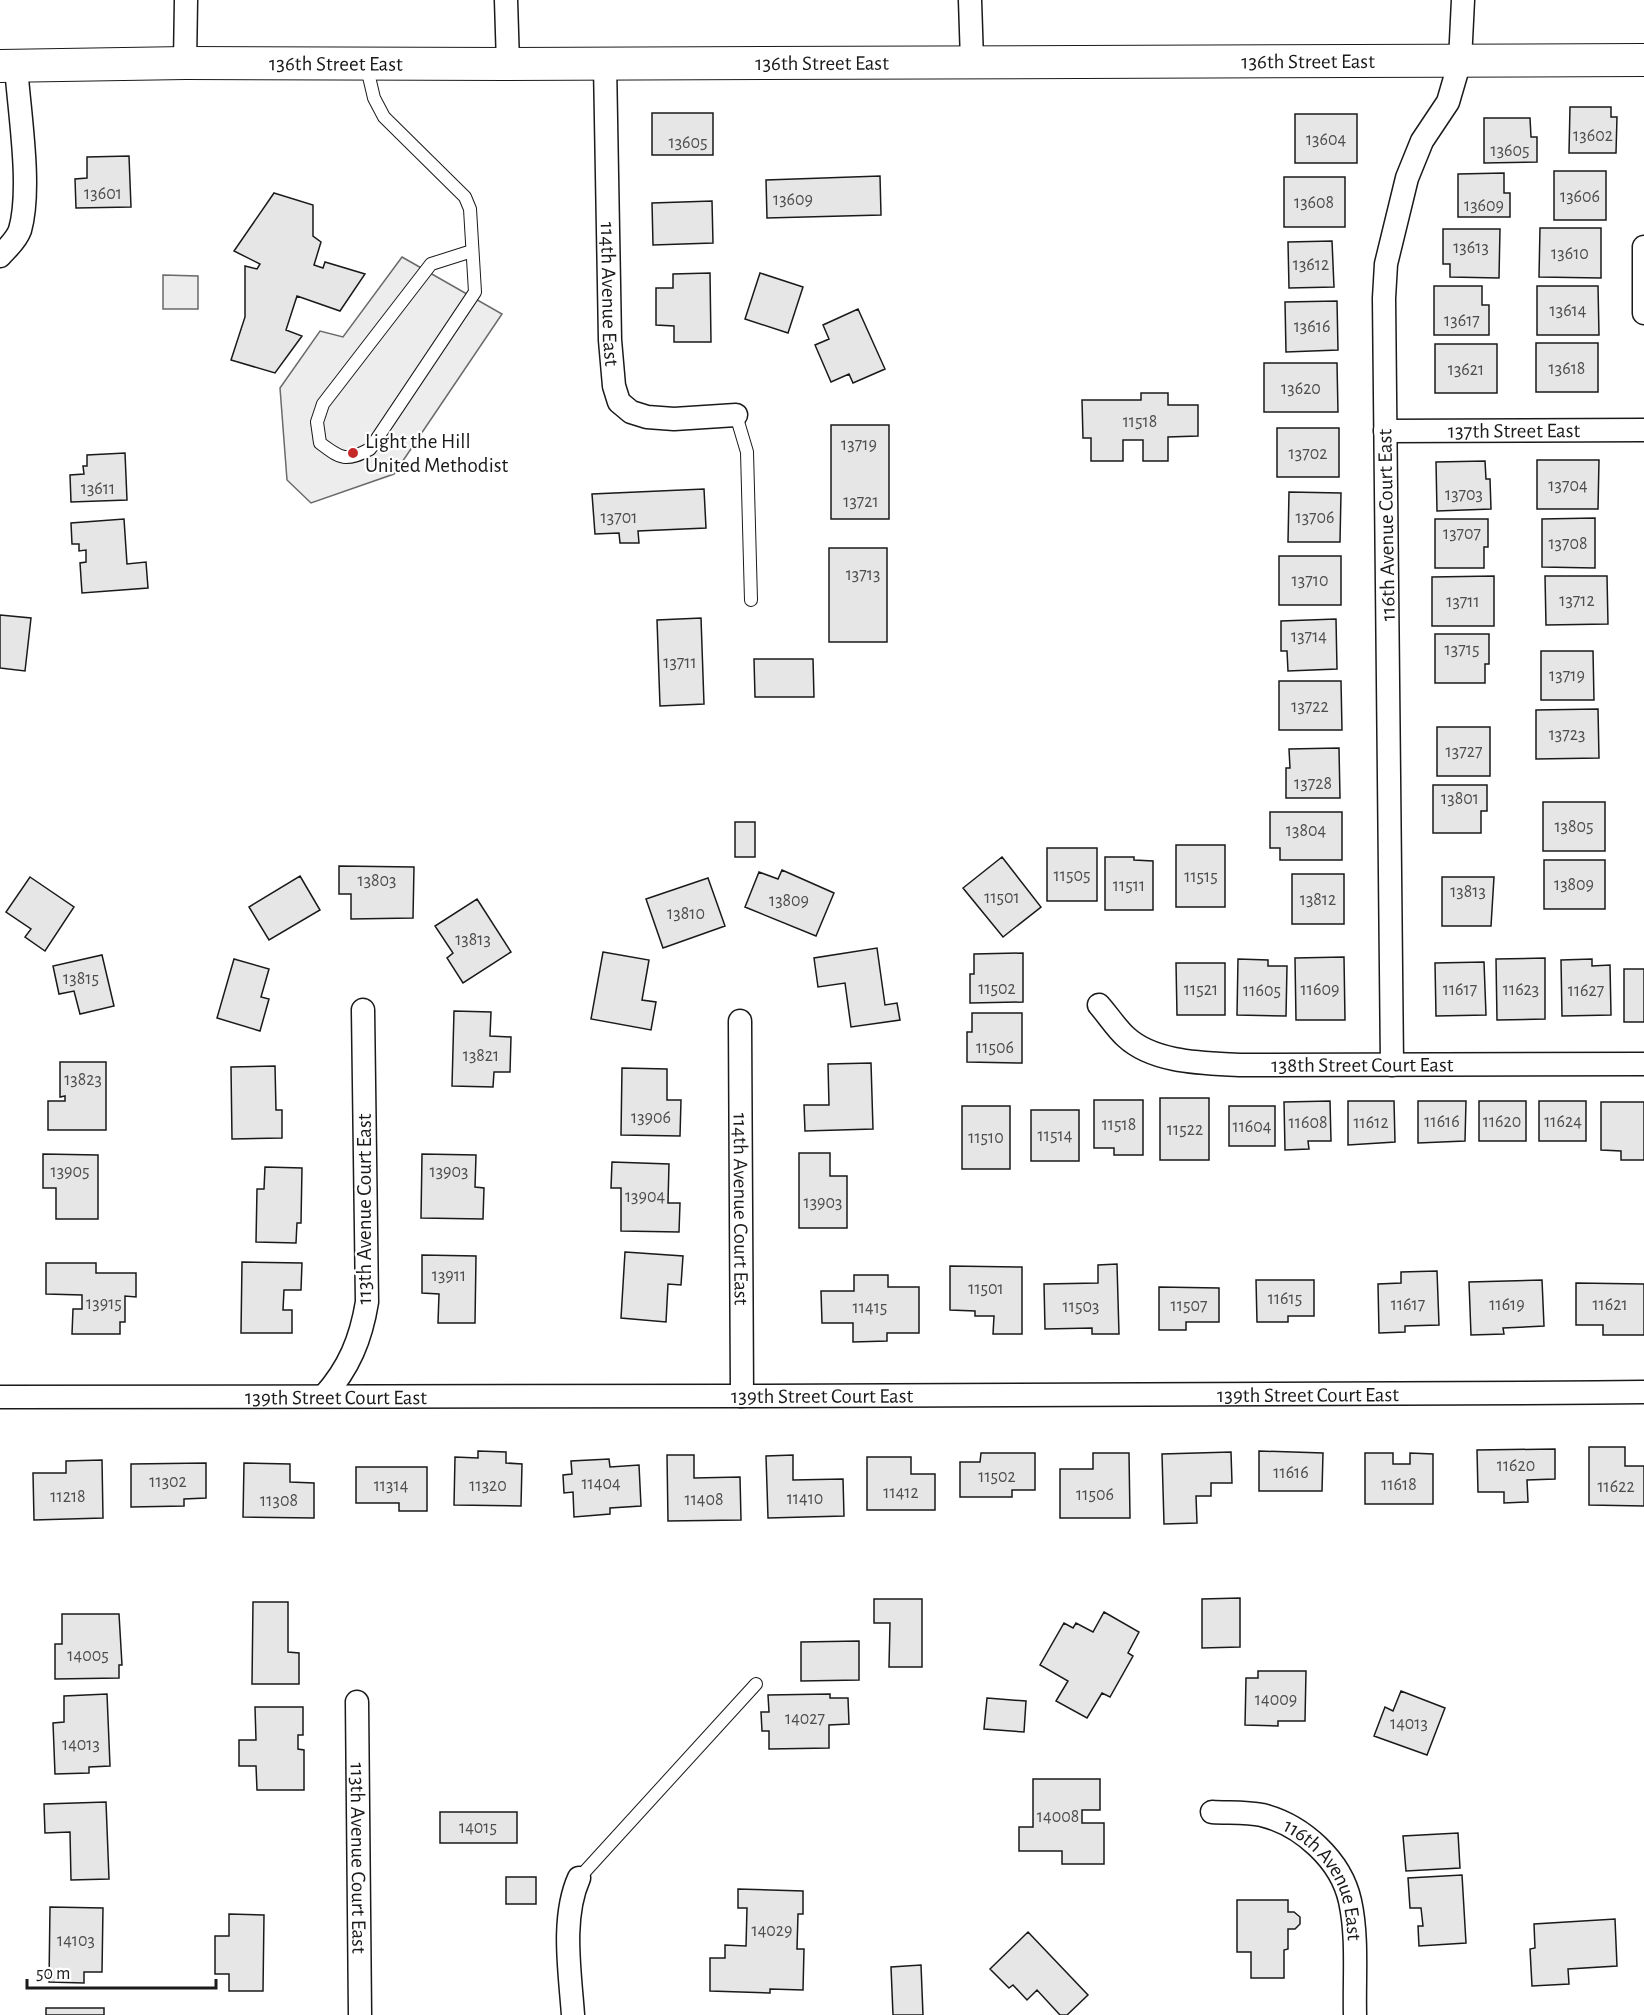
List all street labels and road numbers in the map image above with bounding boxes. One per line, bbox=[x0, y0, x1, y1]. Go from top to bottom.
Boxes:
street label: 136th Street East bbox=[1241, 51, 1375, 72]
street label: 136th Street East bbox=[269, 53, 403, 75]
street label: 136th Street East bbox=[755, 53, 889, 74]
street label: 114th Avenue East bbox=[597, 222, 622, 367]
street label: 137th Street East bbox=[1448, 420, 1581, 442]
street label: 116th Avenue Court East bbox=[1374, 428, 1399, 621]
street label: 138th Street Court East bbox=[1271, 1054, 1454, 1076]
street label: 113th Avenue Court East bbox=[354, 1113, 375, 1305]
street label: 114th Avenue Court East bbox=[729, 1113, 752, 1306]
street label: 139th Street Court East bbox=[1217, 1384, 1399, 1406]
street label: 139th Street Court East bbox=[731, 1386, 913, 1407]
street label: 139th Street Court East bbox=[245, 1387, 427, 1408]
street label: 113th Avenue Court East bbox=[347, 1762, 369, 1954]
street label: 116th Avenue East bbox=[1280, 1815, 1365, 1942]

